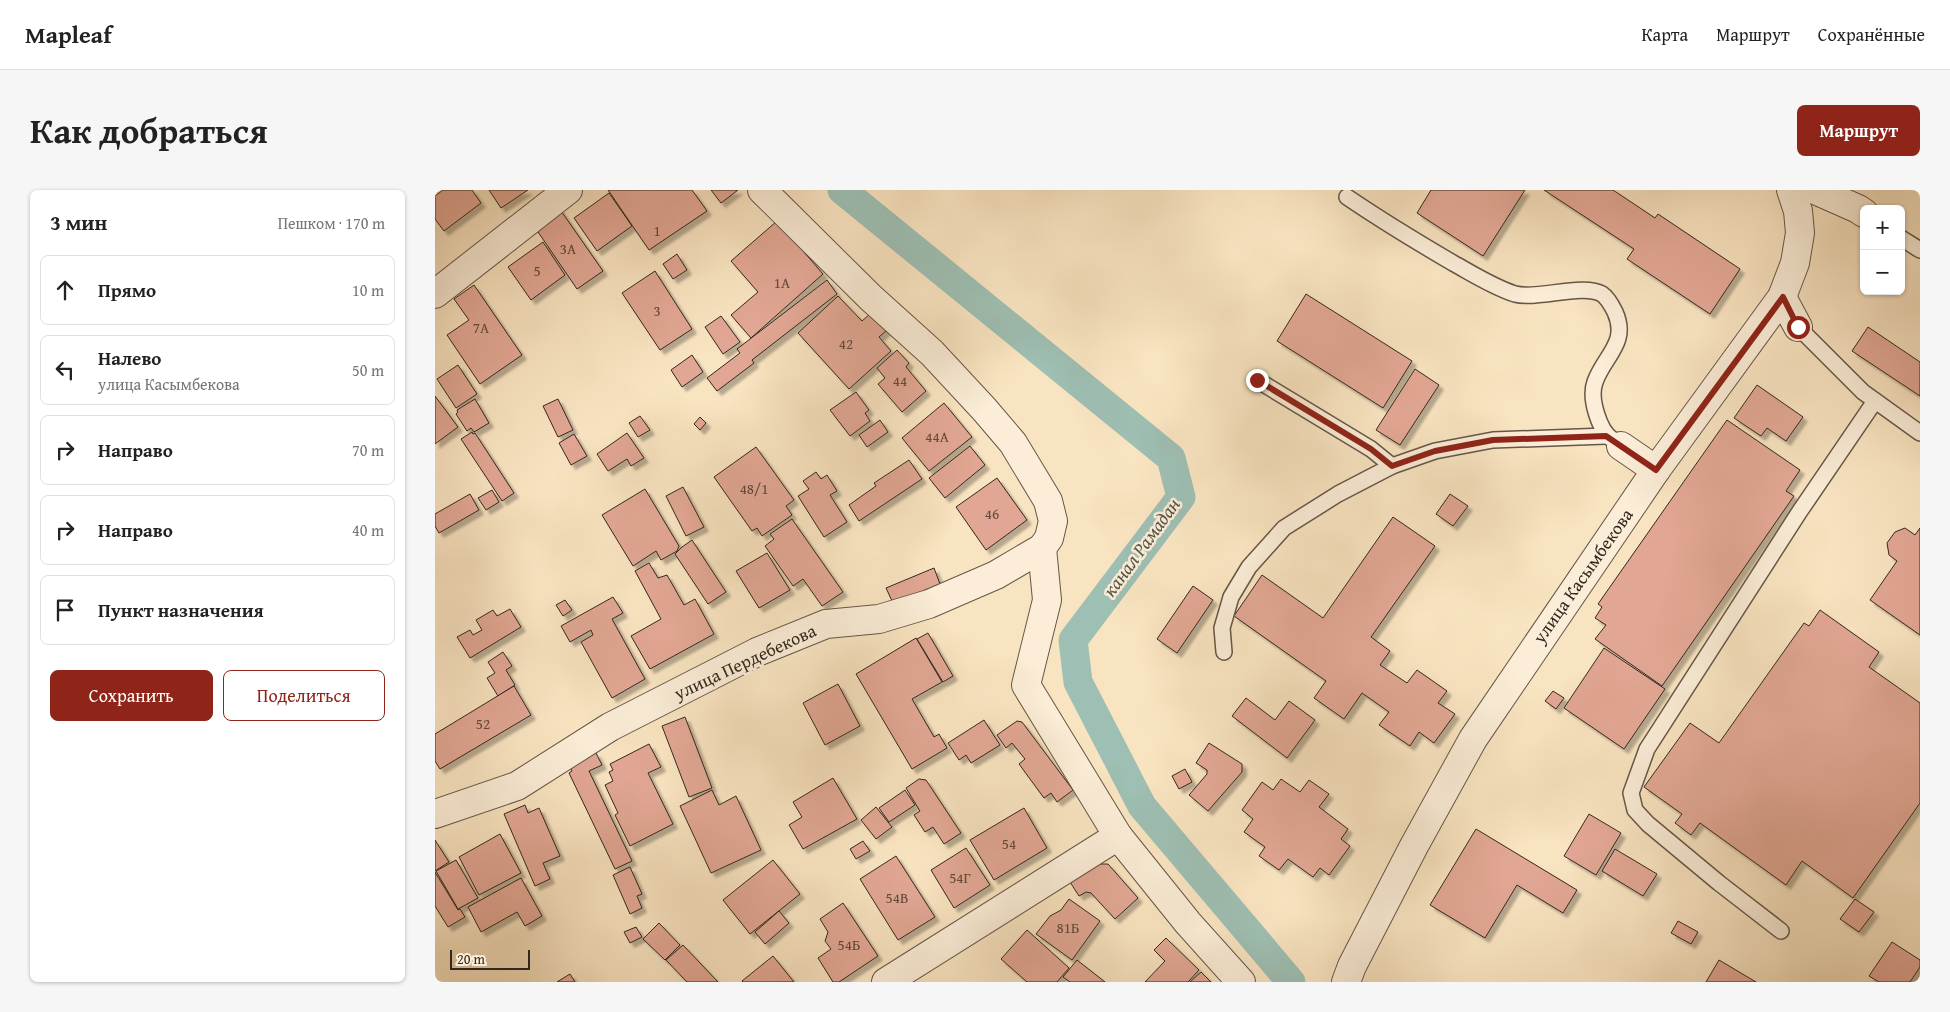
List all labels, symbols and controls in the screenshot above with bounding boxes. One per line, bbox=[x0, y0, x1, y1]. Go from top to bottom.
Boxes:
text: Mapleaf bbox=[25, 17, 112, 52]
text: Карта bbox=[1642, 21, 1688, 48]
text: Маршрут bbox=[1716, 21, 1790, 48]
text: Сохранённые bbox=[1818, 21, 1925, 48]
text: Как добраться bbox=[30, 105, 268, 156]
button: Маршрут bbox=[1797, 105, 1920, 156]
map controls bbox=[1860, 205, 1905, 295]
button: + bbox=[1860, 205, 1905, 250]
text: 3 мин bbox=[50, 207, 107, 238]
text: Пешком · 170 m bbox=[278, 211, 385, 235]
house number: 1 bbox=[653, 220, 661, 241]
house number: 3А bbox=[560, 238, 576, 259]
button: − bbox=[1860, 250, 1905, 295]
house number: 5 bbox=[533, 260, 541, 281]
house number: 1А bbox=[774, 272, 790, 293]
icon: ahead bbox=[51, 276, 79, 304]
text: Прямо bbox=[98, 276, 156, 304]
text: 10 m bbox=[352, 278, 384, 302]
house number: 3 bbox=[653, 300, 661, 321]
route start bbox=[1787, 316, 1810, 339]
house number: 7А bbox=[473, 317, 489, 338]
house number: 42 bbox=[839, 333, 853, 354]
text: Налево bbox=[98, 344, 161, 372]
icon: left bbox=[51, 356, 79, 384]
text: 50 m bbox=[352, 358, 384, 382]
route end bbox=[1246, 369, 1269, 392]
house number: 44 bbox=[893, 370, 907, 391]
text: улица Касымбекова bbox=[98, 372, 240, 396]
house number: 44А bbox=[925, 426, 949, 447]
icon: right bbox=[51, 436, 79, 464]
text: Направо bbox=[98, 436, 173, 464]
text: 70 m bbox=[352, 438, 384, 462]
house number: 48/1 bbox=[740, 478, 768, 499]
water label: канал Рамадан bbox=[1096, 492, 1187, 602]
street label: улица Касымбекова bbox=[1525, 502, 1640, 650]
house number: 46 bbox=[985, 503, 999, 524]
icon: right bbox=[51, 516, 79, 544]
text: Направо bbox=[98, 516, 173, 544]
text: 40 m bbox=[352, 518, 384, 542]
icon: arrive bbox=[51, 596, 79, 624]
text: Пункт назначения bbox=[98, 596, 264, 624]
street label: улица Пердебекова bbox=[668, 617, 821, 707]
button: Сохранить bbox=[50, 670, 213, 721]
button: Поделиться bbox=[223, 670, 385, 721]
house number: 52 bbox=[476, 713, 490, 734]
house number: 54 bbox=[1002, 833, 1016, 854]
house number: 54Г bbox=[949, 867, 971, 888]
house number: 54В bbox=[886, 887, 908, 908]
house number: 81Б bbox=[1057, 917, 1079, 938]
house number: 54Б bbox=[838, 934, 860, 955]
scale bar bbox=[450, 947, 530, 970]
text: 20 m bbox=[457, 949, 485, 969]

